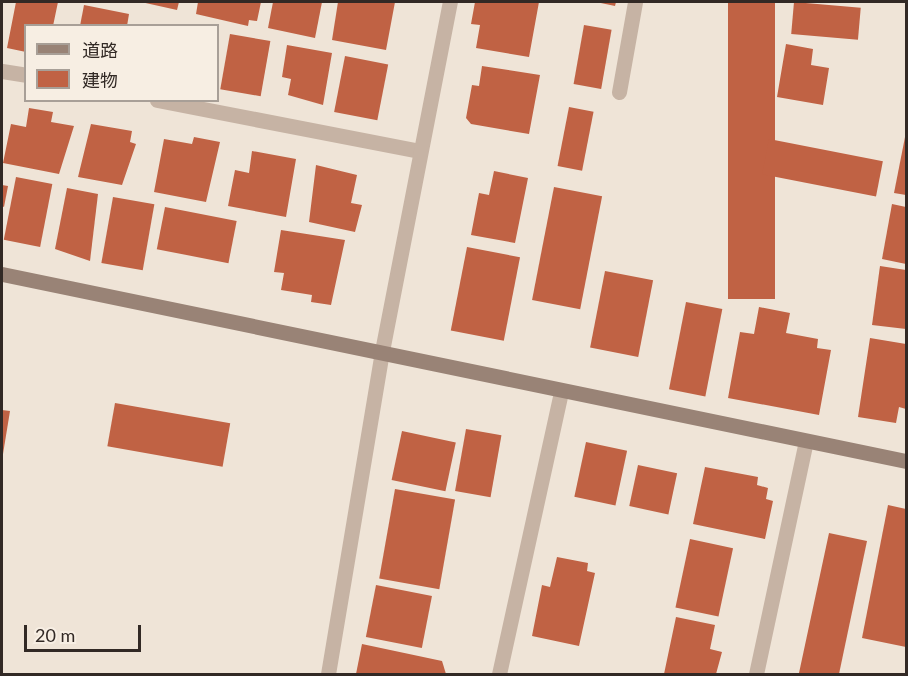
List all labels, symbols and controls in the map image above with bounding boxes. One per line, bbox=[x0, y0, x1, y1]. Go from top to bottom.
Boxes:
legend bbox=[24, 24, 219, 102]
text: 道路 bbox=[82, 39, 118, 61]
text: 建物 bbox=[82, 69, 118, 91]
scale bar bbox=[27, 613, 144, 651]
text: 20 m bbox=[35, 624, 75, 646]

